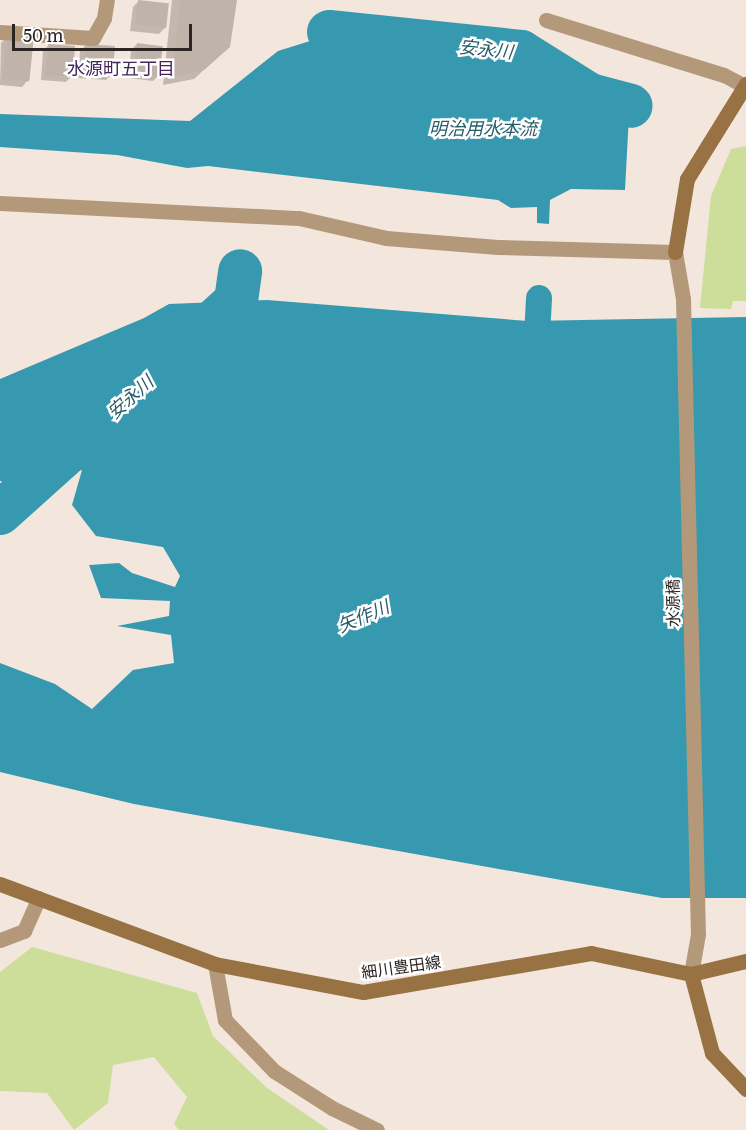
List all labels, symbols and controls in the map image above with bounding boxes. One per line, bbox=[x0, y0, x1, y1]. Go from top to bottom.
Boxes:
scale bar bbox=[15, 12, 195, 50]
text: 50 m bbox=[23, 21, 64, 48]
water label: 安永川 bbox=[458, 35, 514, 63]
district label: 水源町五丁目 bbox=[67, 57, 175, 79]
water label: 明治用水本流 bbox=[429, 117, 537, 139]
water label: 安永川 bbox=[103, 371, 157, 423]
street label: 水源橋 bbox=[662, 579, 682, 627]
water label: 矢作川 bbox=[334, 596, 392, 636]
street label: 細川豊田線 bbox=[360, 951, 442, 981]

